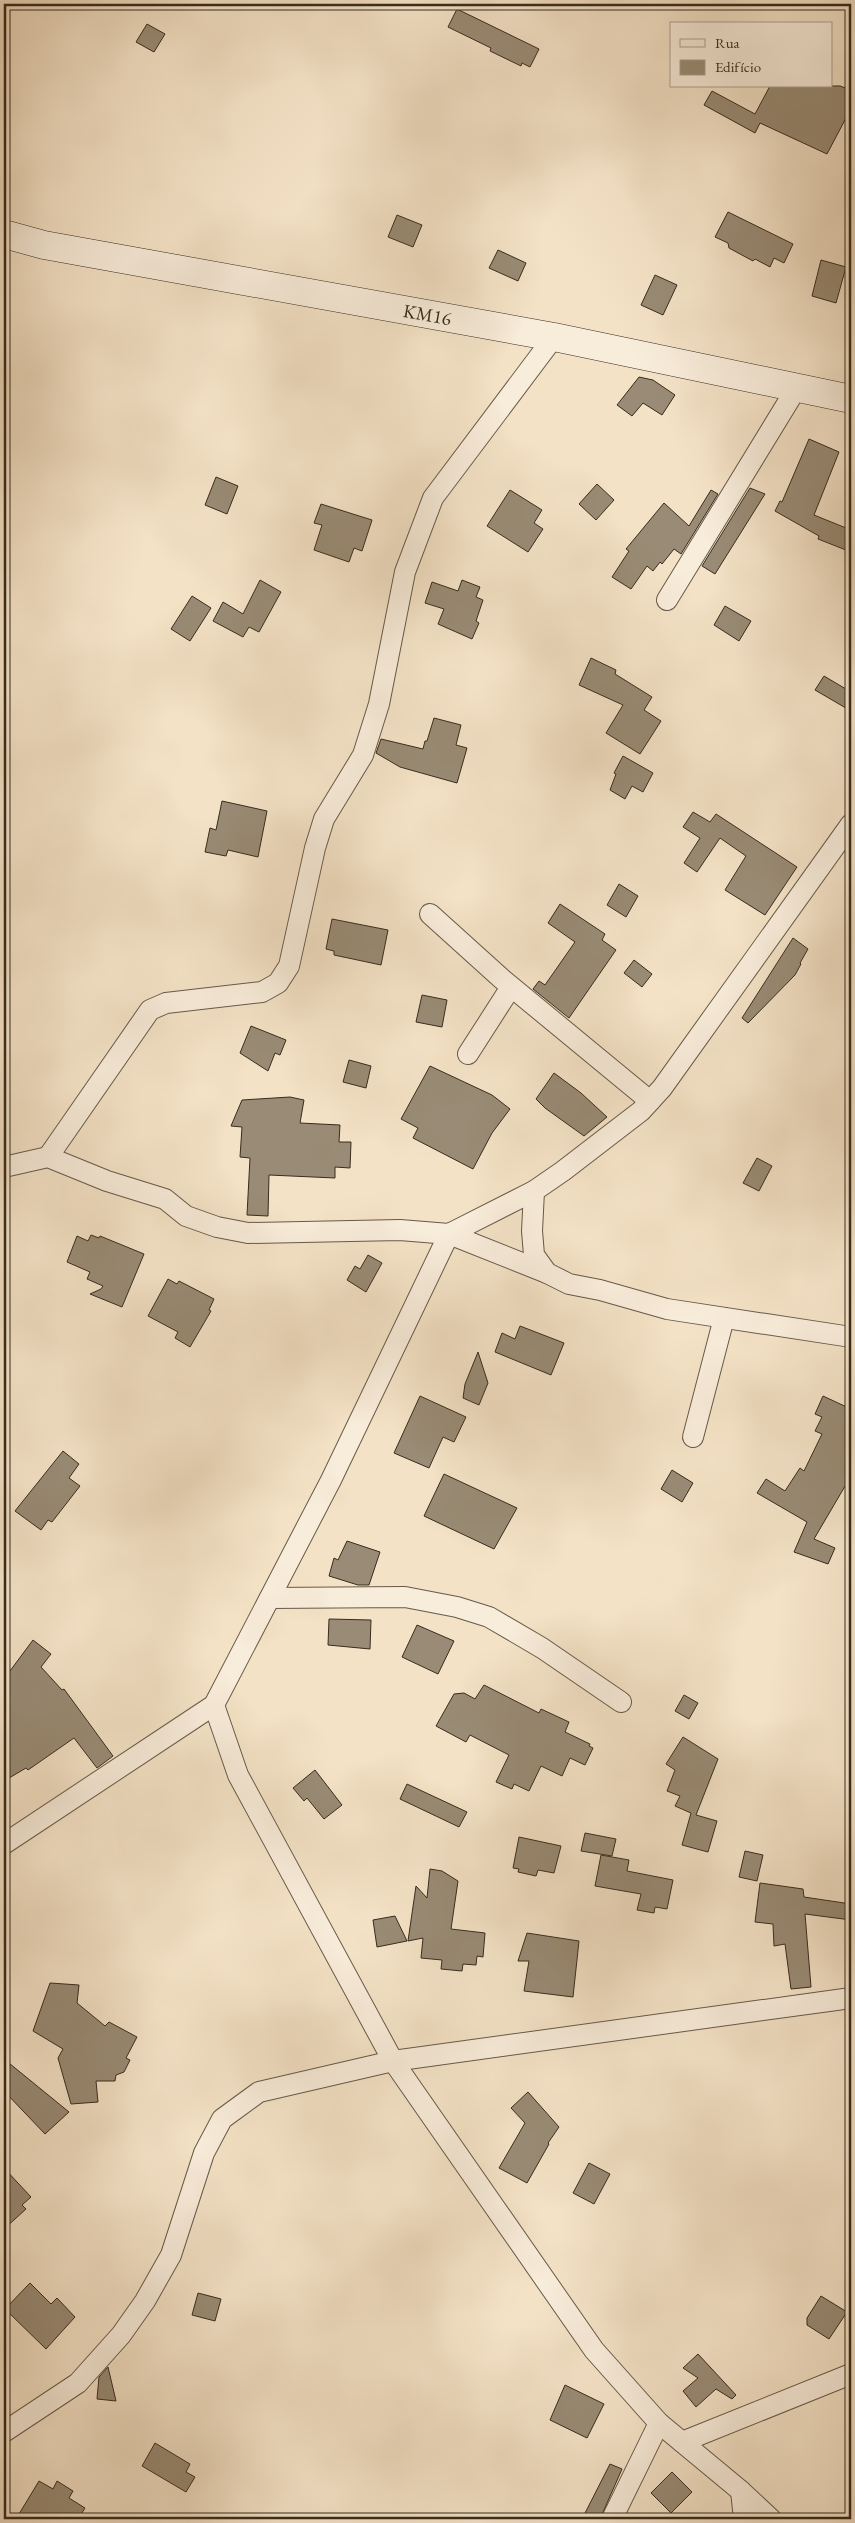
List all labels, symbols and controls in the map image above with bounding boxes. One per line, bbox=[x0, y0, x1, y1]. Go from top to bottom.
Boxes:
legend bbox=[670, 22, 832, 88]
text: Rua bbox=[715, 33, 740, 52]
text: Edifício bbox=[715, 57, 761, 76]
street label: KM16 bbox=[401, 298, 453, 331]

